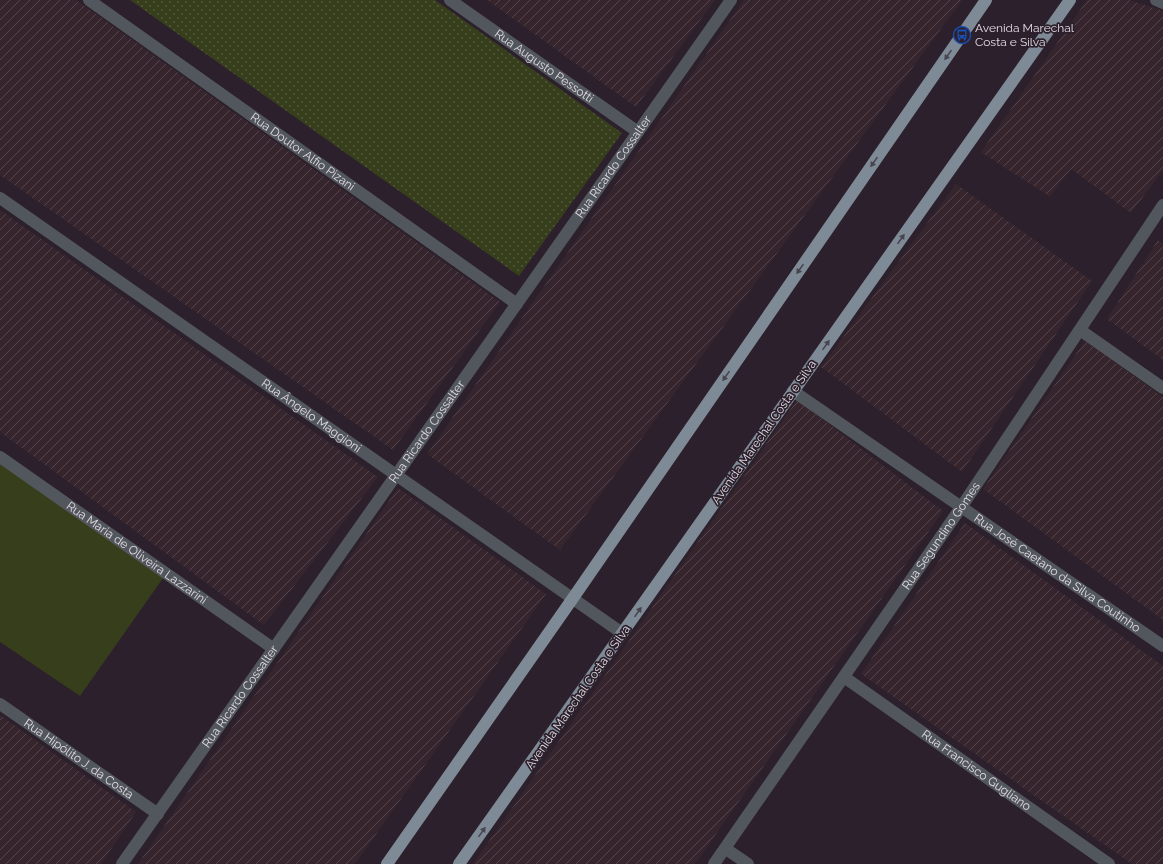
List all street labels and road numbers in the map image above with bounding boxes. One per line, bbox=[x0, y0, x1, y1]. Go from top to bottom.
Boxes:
street label: Rua Augusto Pessotti bbox=[492, 27, 596, 106]
street label: Rua Doutor Alfio Pizani bbox=[248, 110, 358, 194]
street label: Rua Ricardo Cossalter bbox=[573, 112, 655, 221]
street label: Avenida Marechal Costa e Silva bbox=[709, 357, 819, 507]
street label: Rua Ângelo Maggioni bbox=[259, 376, 364, 455]
street label: Rua Ricardo Cossalter bbox=[386, 377, 468, 485]
street label: Rua Segundino Gomes bbox=[899, 479, 983, 592]
street label: Rua Maria de Oliveira Lazzarini bbox=[64, 499, 210, 607]
street label: Rua José Caetano da Silva Coutinho bbox=[972, 511, 1143, 635]
street label: Avenida Marechal Costa e Silva bbox=[523, 622, 633, 772]
street label: Rua Ricardo Cossalter bbox=[199, 642, 281, 750]
street label: Rua Hipólito J. da Costa bbox=[21, 716, 136, 802]
street label: Rua Francisco Gugliano bbox=[919, 727, 1034, 814]

